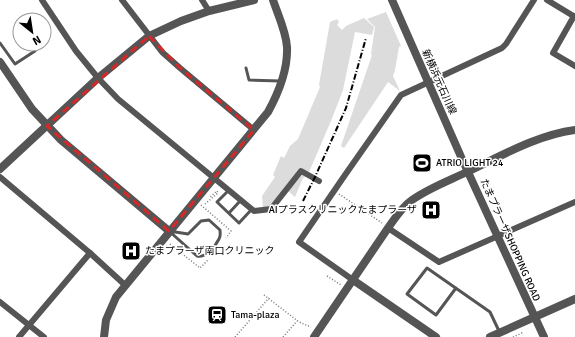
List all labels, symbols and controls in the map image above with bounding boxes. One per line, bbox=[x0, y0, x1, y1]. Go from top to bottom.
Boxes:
north arrow bbox=[12, 12, 52, 52]
text: N bbox=[30, 33, 43, 48]
street label: 新横浜元石川線 bbox=[419, 48, 459, 116]
sports icon: ATRIO LIGHT 24 bbox=[411, 152, 433, 174]
place label: ATRIO LIGHT 24 bbox=[436, 157, 504, 169]
street label: たまプラーザSHOPPING ROAD bbox=[477, 177, 543, 303]
hospital icon: AIプラスクリニックたまプラーザ bbox=[420, 199, 442, 221]
place label: AIプラスクリニックたまプラーザ bbox=[269, 204, 417, 216]
hospital icon: たまプラーザ南口クリニック bbox=[120, 240, 142, 262]
place label: たまプラーザ南口クリニック bbox=[145, 245, 275, 257]
station icon: Tama-plaza bbox=[206, 304, 228, 326]
place label: Tama-plaza bbox=[231, 309, 280, 321]

